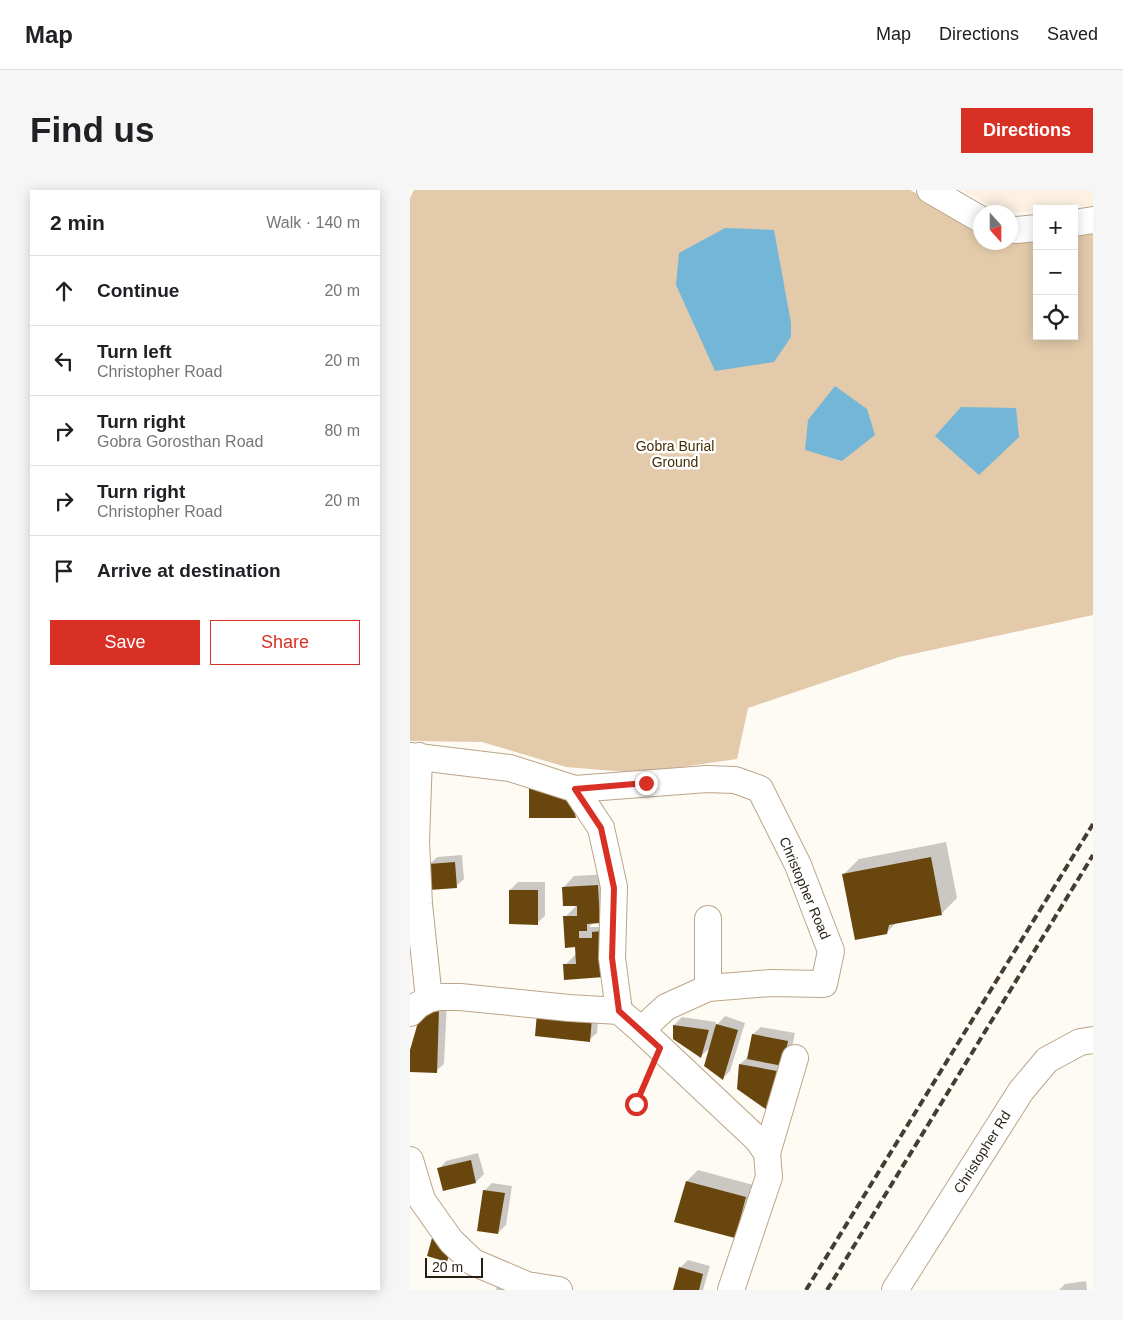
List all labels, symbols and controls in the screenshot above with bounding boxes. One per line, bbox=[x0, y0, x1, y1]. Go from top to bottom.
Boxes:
text: Map bbox=[25, 21, 73, 48]
text: Map bbox=[876, 24, 911, 44]
text: Directions bbox=[939, 24, 1019, 44]
text: Saved bbox=[1047, 24, 1098, 44]
button: Directions bbox=[961, 108, 1093, 153]
text: Find us bbox=[30, 110, 154, 149]
north arrow bbox=[973, 205, 1018, 250]
map controls bbox=[1033, 205, 1078, 340]
button: + bbox=[1033, 205, 1078, 250]
text: 2 min bbox=[50, 211, 105, 234]
text: Walk · 140 m bbox=[266, 214, 360, 231]
button: − bbox=[1033, 250, 1078, 295]
icon: ahead bbox=[50, 277, 78, 305]
text: Continue bbox=[97, 280, 179, 301]
text: 20 m bbox=[324, 282, 360, 299]
button: locate bbox=[1033, 295, 1078, 340]
text: Turn left bbox=[97, 341, 172, 362]
icon: left bbox=[50, 347, 78, 375]
text: 20 m bbox=[324, 352, 360, 369]
text: Christopher Road bbox=[97, 363, 222, 380]
text: Turn right bbox=[97, 411, 185, 432]
icon: right bbox=[50, 417, 78, 445]
text: 80 m bbox=[324, 422, 360, 439]
text: Gobra Gorosthan Road bbox=[97, 433, 263, 450]
park label: Gobra Burial Ground bbox=[636, 438, 714, 470]
text: Turn right bbox=[97, 481, 185, 502]
icon: right bbox=[50, 487, 78, 515]
text: 20 m bbox=[324, 492, 360, 509]
text: Christopher Road bbox=[97, 503, 222, 520]
icon: arrive bbox=[50, 557, 78, 585]
text: Arrive at destination bbox=[97, 560, 281, 581]
button: Save bbox=[50, 620, 200, 665]
button: Share bbox=[210, 620, 360, 665]
route end bbox=[635, 772, 658, 795]
street label: Christopher Road bbox=[776, 834, 834, 942]
route start bbox=[625, 1093, 648, 1116]
street label: Christopher Rd bbox=[950, 1108, 1014, 1196]
scale bar bbox=[425, 1255, 482, 1278]
text: 20 m bbox=[432, 1259, 463, 1275]

